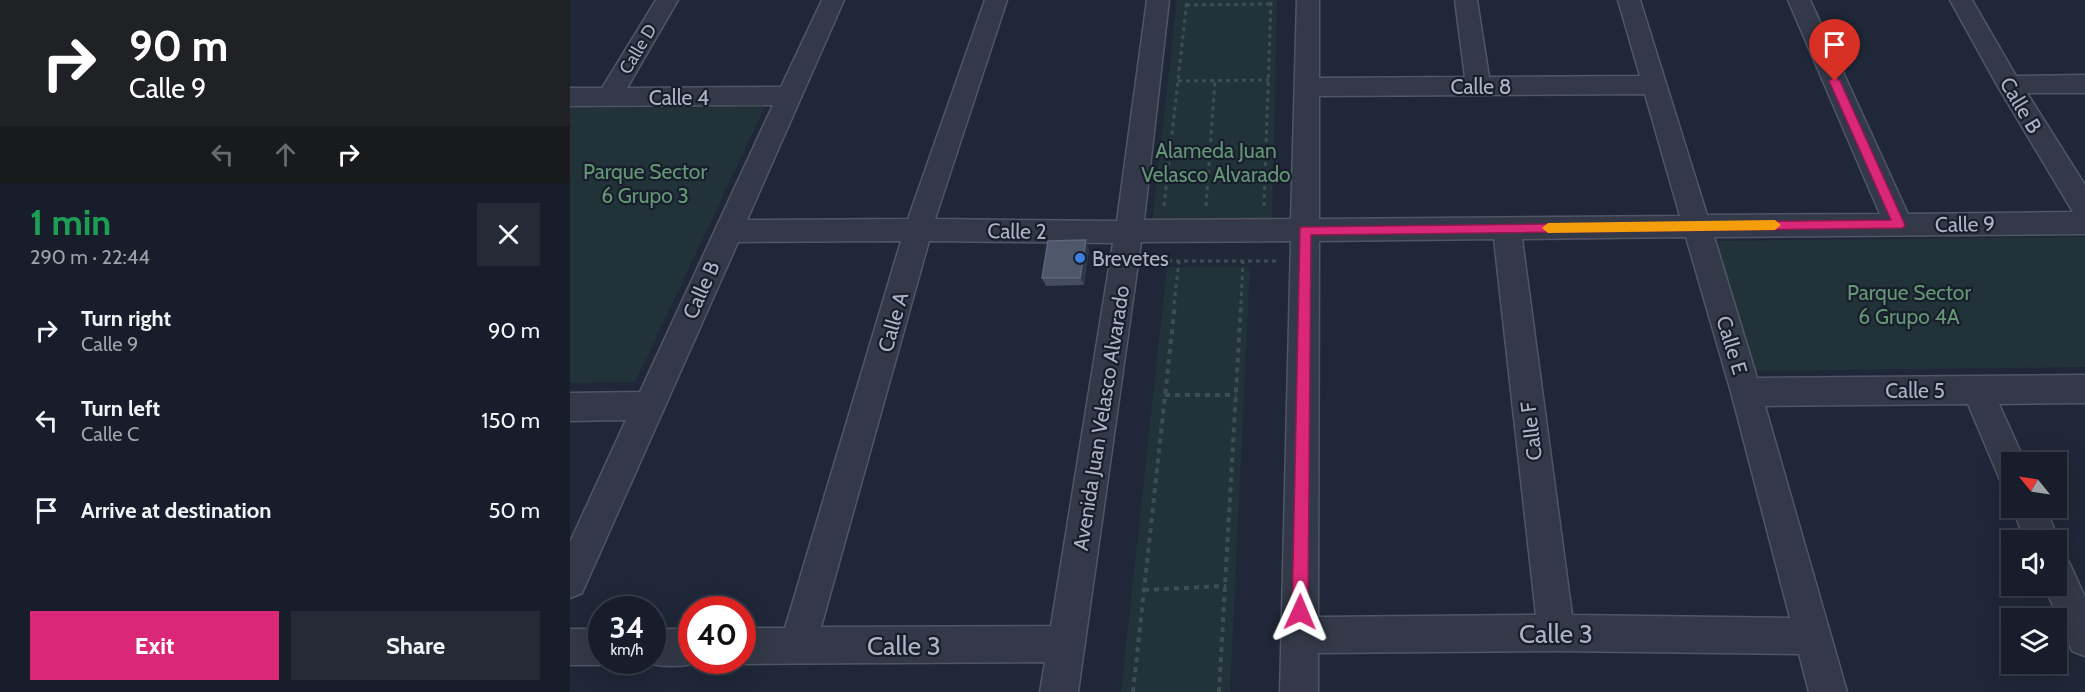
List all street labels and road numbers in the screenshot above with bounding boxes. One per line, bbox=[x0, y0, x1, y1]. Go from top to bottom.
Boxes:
street label: Calle D bbox=[615, 20, 661, 78]
street label: Calle B bbox=[1995, 72, 2047, 138]
street label: Calle 8 bbox=[1450, 74, 1512, 99]
street label: Calle 4 bbox=[649, 85, 709, 110]
street label: Calle 9 bbox=[1935, 211, 1995, 237]
street label: Calle 2 bbox=[987, 218, 1047, 244]
street label: Calle B bbox=[677, 257, 725, 323]
street label: Avenida Juan Velasco Alvarado bbox=[1068, 284, 1134, 552]
street label: Calle A bbox=[873, 289, 913, 355]
street label: Calle E bbox=[1711, 313, 1753, 377]
street label: Calle 5 bbox=[1885, 378, 1945, 403]
street label: Calle F bbox=[1515, 400, 1547, 462]
street label: Calle 3 bbox=[1519, 618, 1593, 650]
street label: Calle 3 bbox=[867, 630, 941, 662]

